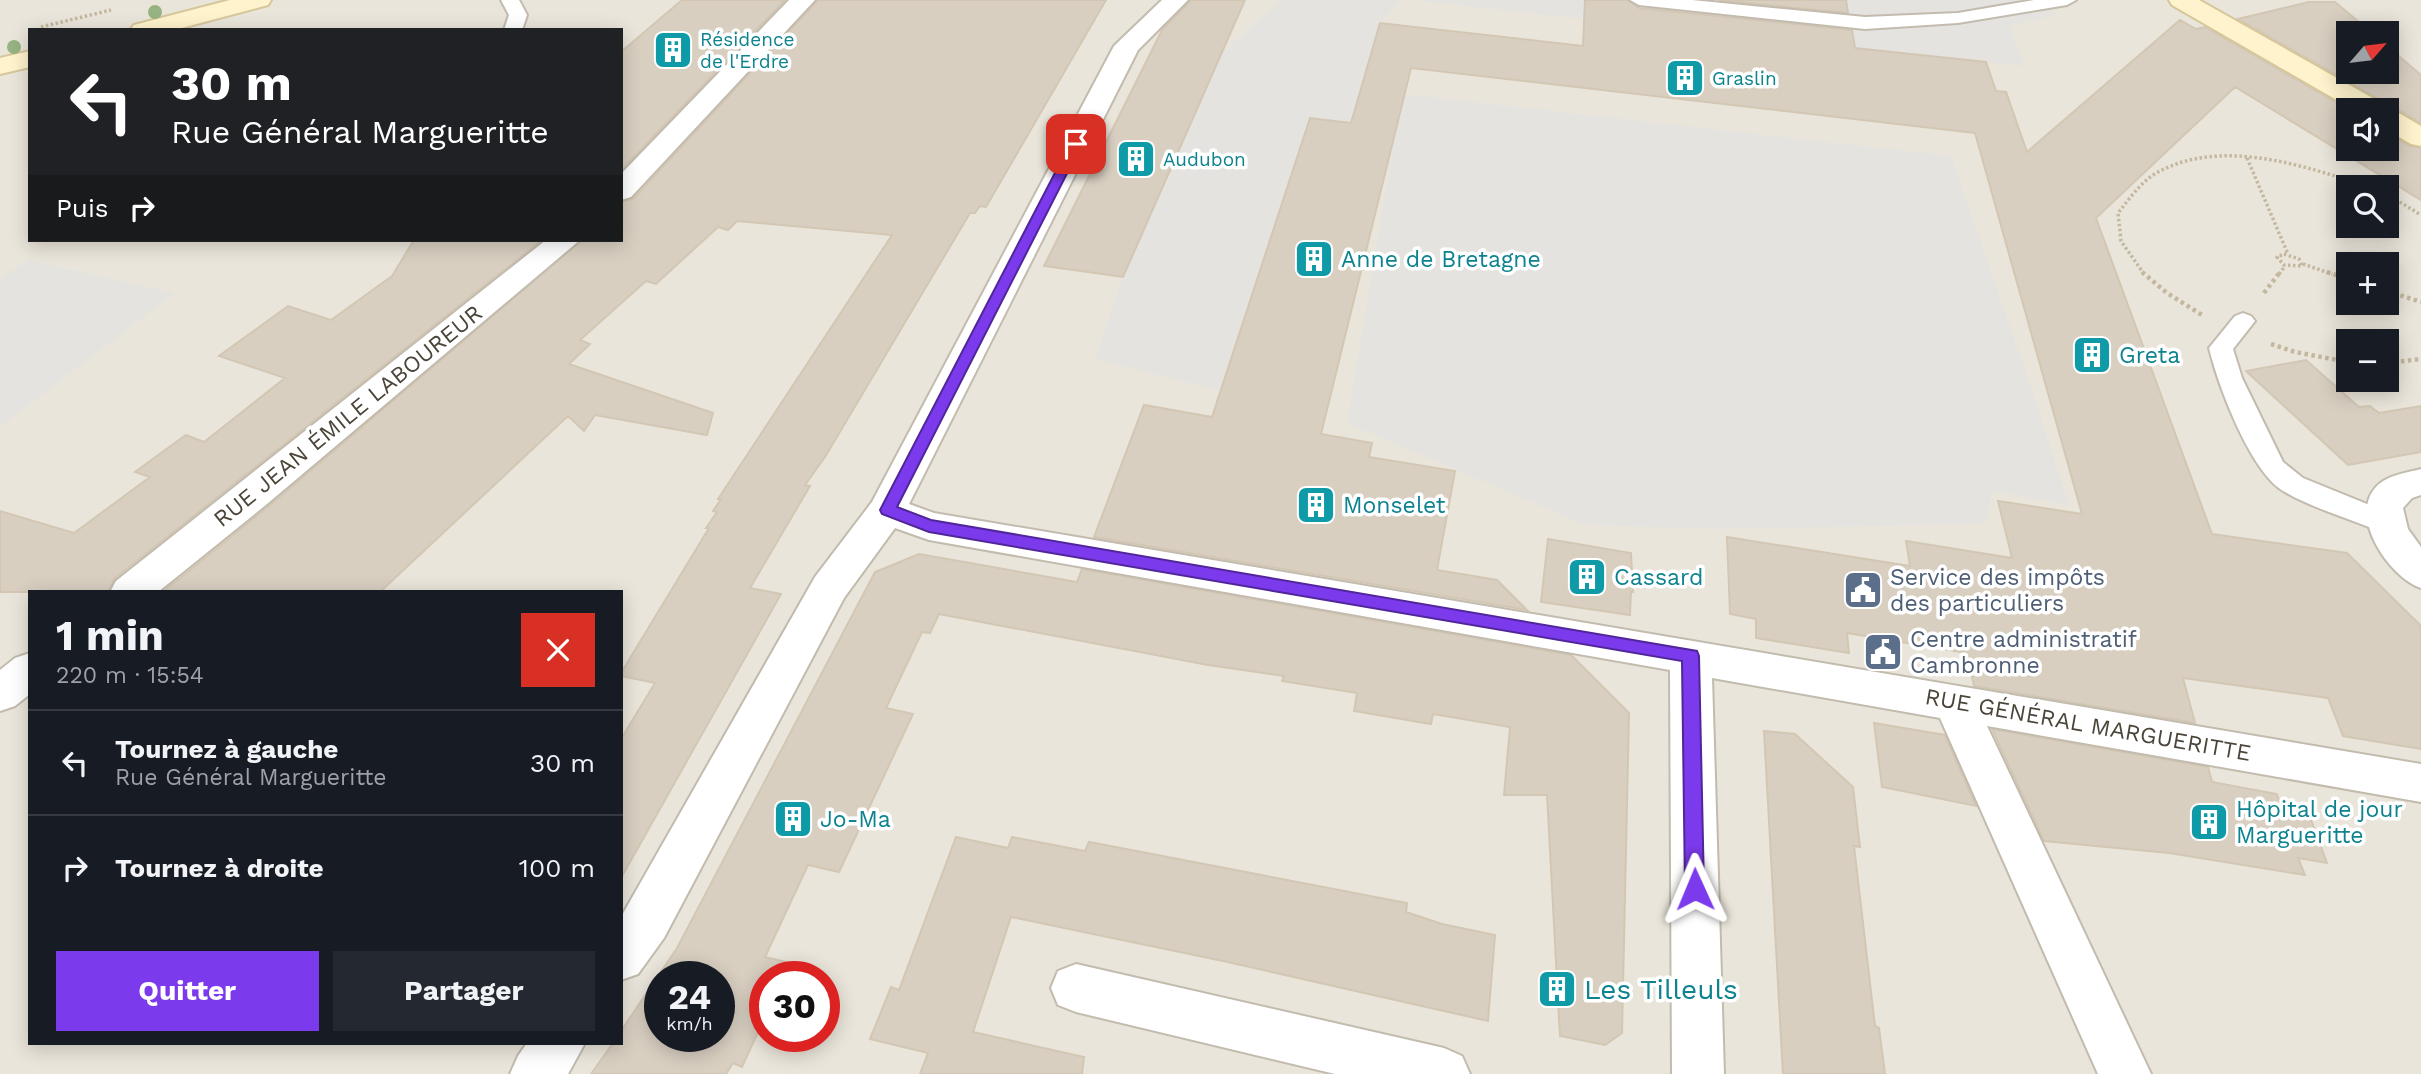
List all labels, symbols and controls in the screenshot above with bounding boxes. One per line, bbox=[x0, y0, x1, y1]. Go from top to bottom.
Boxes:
north arrow bbox=[2336, 21, 2399, 84]
map controls bbox=[2336, 21, 2399, 392]
place label: Résidence de l'Erdre bbox=[700, 28, 795, 73]
building icon: Résidence de l'Erdre bbox=[652, 29, 694, 71]
text: 30 m bbox=[171, 54, 292, 112]
icon: left bbox=[56, 56, 147, 147]
building icon: Graslin bbox=[1664, 57, 1706, 99]
place label: Graslin bbox=[1712, 67, 1777, 90]
button: sound bbox=[2336, 98, 2399, 161]
text: Rue Général Margueritte bbox=[171, 113, 549, 151]
pin bbox=[1046, 114, 1106, 174]
icon: arrive bbox=[1057, 125, 1095, 163]
building icon: Audubon bbox=[1115, 138, 1157, 180]
place label: Audubon bbox=[1163, 148, 1246, 171]
button: search bbox=[2336, 175, 2399, 238]
icon: right bbox=[123, 189, 161, 227]
text: Puis bbox=[56, 193, 109, 223]
building icon: Anne de Bretagne bbox=[1293, 238, 1335, 280]
place label: Anne de Bretagne bbox=[1341, 246, 1541, 273]
button: + bbox=[2336, 252, 2399, 315]
street label: RUE JEAN ÉMILE LABOUREUR bbox=[208, 299, 488, 533]
button: − bbox=[2336, 329, 2399, 392]
building icon: Greta bbox=[2071, 334, 2113, 376]
place label: Greta bbox=[2119, 342, 2180, 369]
building icon: Monselet bbox=[1295, 484, 1337, 526]
place label: Monselet bbox=[1343, 492, 1446, 519]
building icon: Cassard bbox=[1566, 556, 1608, 598]
place label: Cassard bbox=[1614, 564, 1704, 591]
place label: Service des impôts des particuliers bbox=[1890, 564, 2105, 617]
public building icon: Service des impôts des particuliers bbox=[1842, 569, 1884, 611]
text: 1 min bbox=[56, 611, 164, 660]
button: close bbox=[521, 613, 595, 687]
place label: Centre administratif Cambronne bbox=[1910, 626, 2137, 679]
public building icon: Centre administratif Cambronne bbox=[1862, 631, 1904, 673]
text: 220 m · 15:54 bbox=[56, 662, 204, 689]
street label: RUE GÉNÉRAL MARGUERITTE bbox=[1923, 683, 2253, 767]
text: Tournez à gauche bbox=[115, 734, 338, 764]
icon: left bbox=[56, 744, 94, 782]
text: 30 m bbox=[530, 748, 595, 778]
text: Rue Général Margueritte bbox=[115, 764, 387, 791]
place label: Hôpital de jour Margueritte bbox=[2236, 796, 2403, 849]
building icon: Jo-Ma bbox=[772, 798, 814, 840]
building icon: Hôpital de jour Margueritte bbox=[2188, 801, 2230, 843]
place label: Jo-Ma bbox=[820, 806, 891, 833]
icon: right bbox=[56, 849, 94, 887]
position arrow bbox=[1658, 852, 1732, 926]
text: Tournez à droite bbox=[115, 853, 324, 883]
text: 100 m bbox=[519, 853, 595, 883]
button: Quitter bbox=[56, 951, 319, 1031]
button: Partager bbox=[333, 951, 595, 1031]
speed limit sign: 30 bbox=[749, 961, 840, 1052]
building icon: Les Tilleuls bbox=[1536, 968, 1578, 1010]
place label: Les Tilleuls bbox=[1584, 973, 1738, 1006]
text: 24 bbox=[668, 976, 711, 1018]
text: km/h bbox=[666, 1013, 713, 1034]

